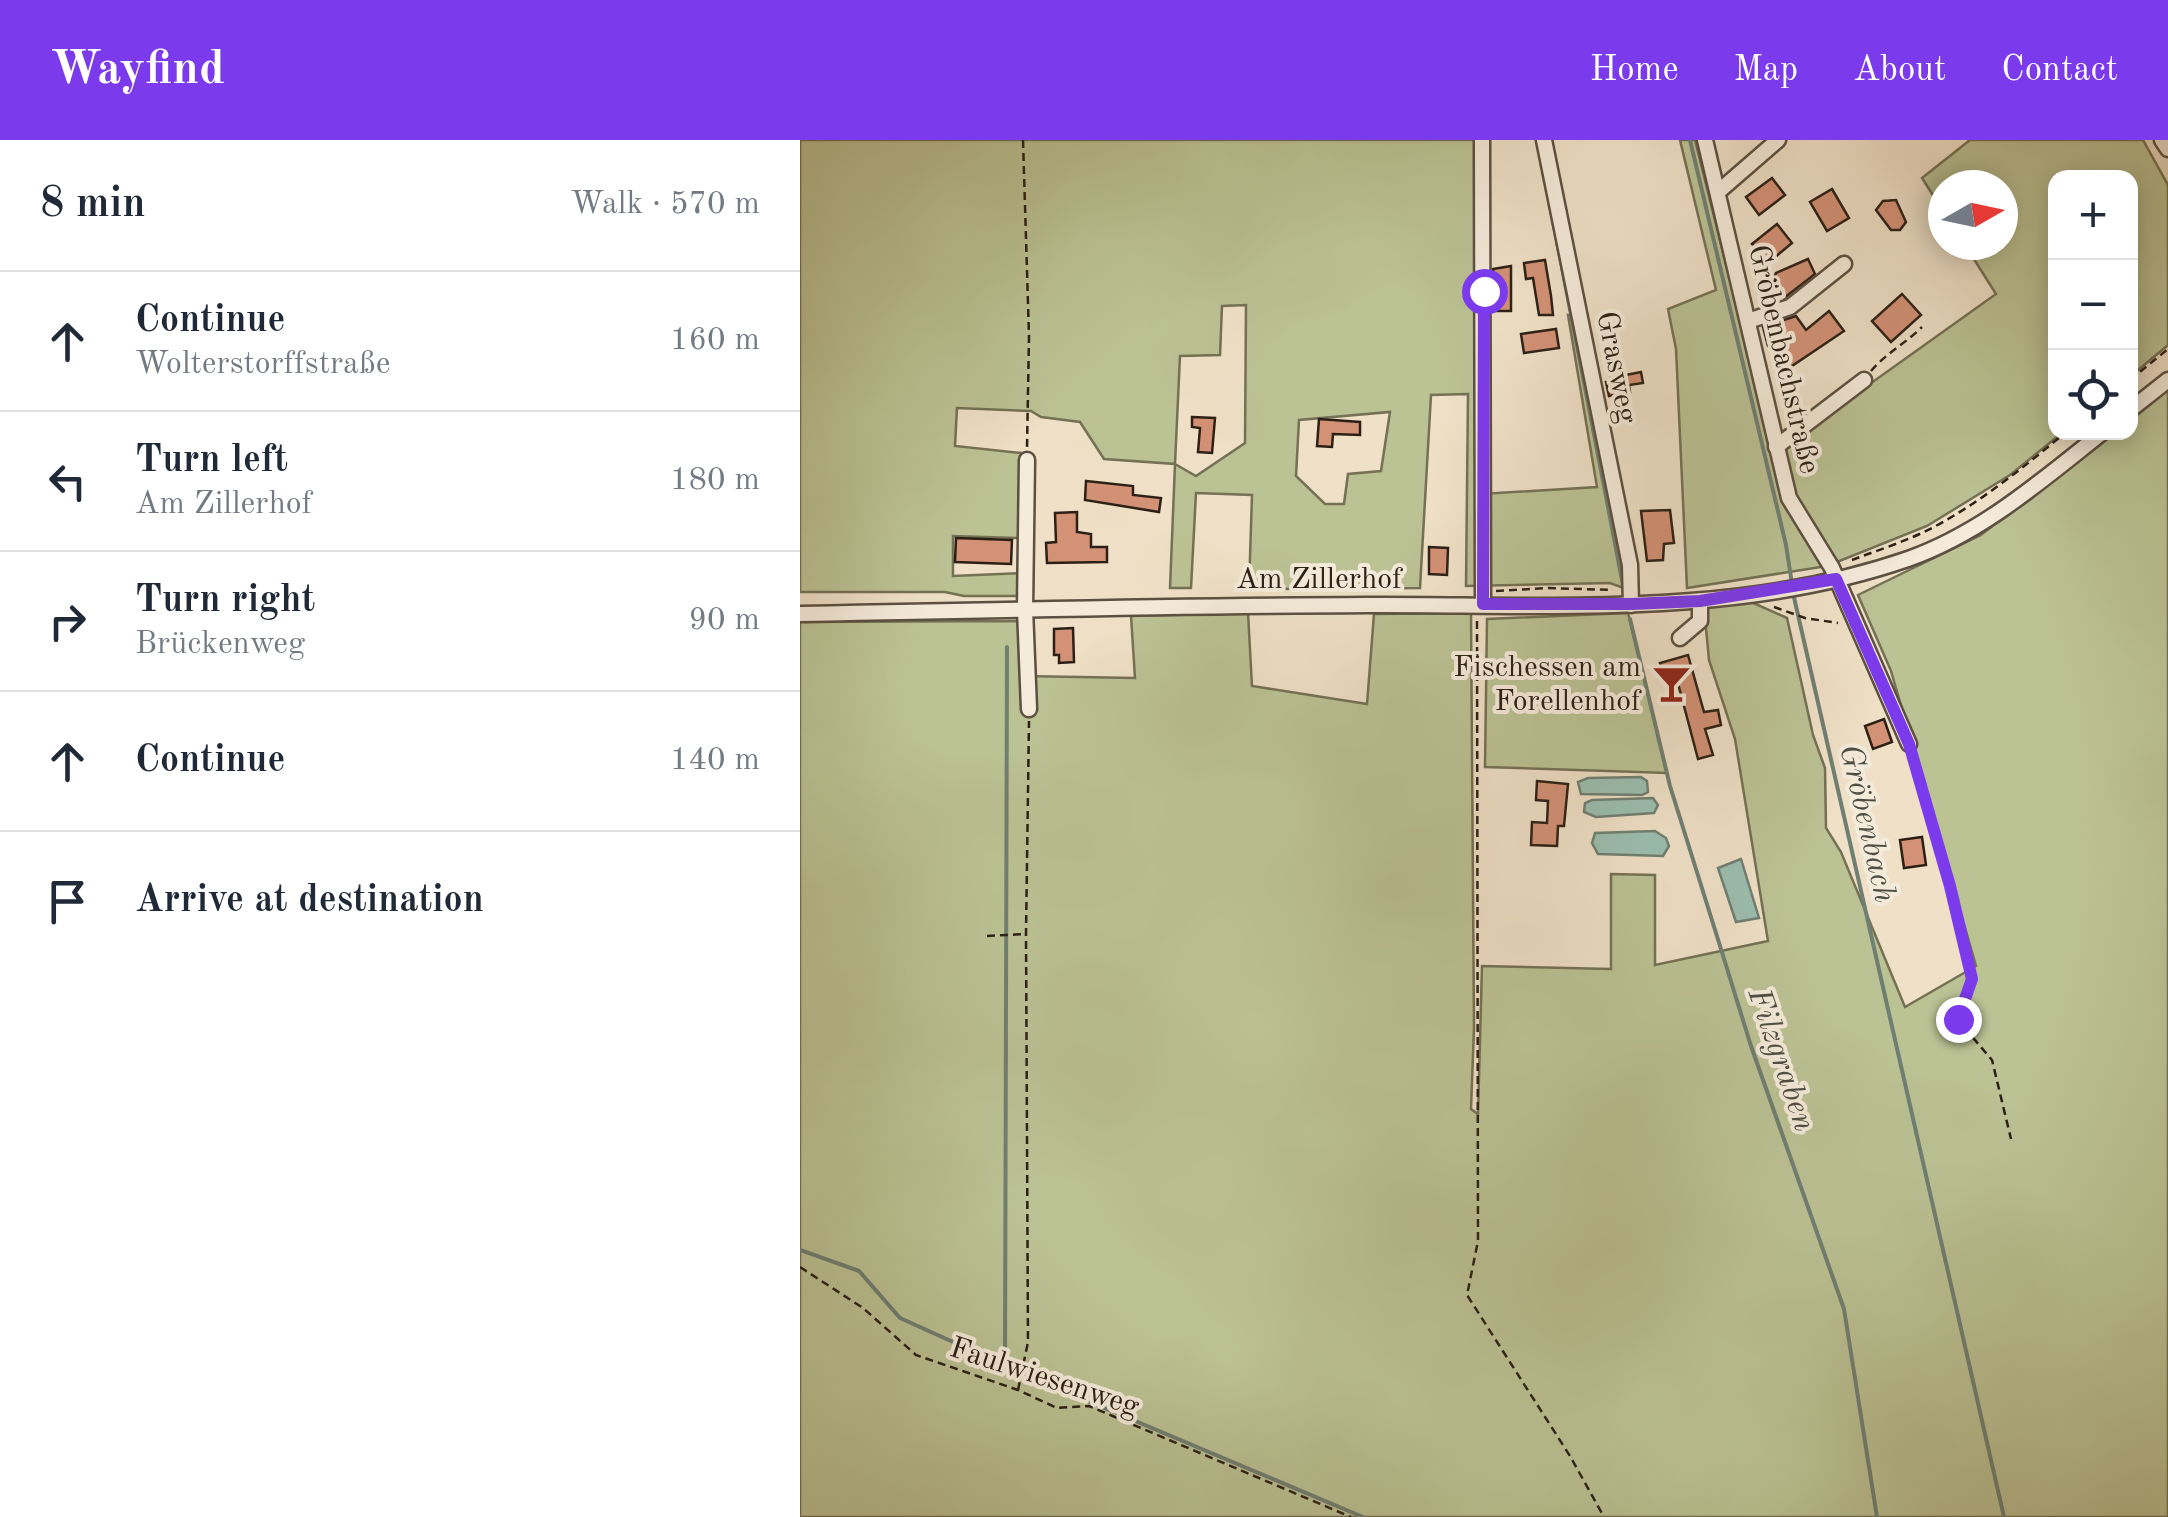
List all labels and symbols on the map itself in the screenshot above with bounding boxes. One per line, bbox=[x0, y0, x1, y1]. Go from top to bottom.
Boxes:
north arrow bbox=[1928, 170, 2018, 260]
street label: Gröbenbachstraße bbox=[1742, 242, 1824, 477]
route start bbox=[1462, 269, 1508, 315]
street label: Grasweg bbox=[1590, 309, 1642, 426]
street label: Am Zillerhof bbox=[1236, 565, 1403, 595]
place label: Fischessen am Forellenhof bbox=[1453, 653, 1642, 717]
bar icon: Fischessen am Forellenhof bbox=[1650, 662, 1692, 704]
water label: Gröbenbach bbox=[1832, 741, 1900, 906]
water label: Filzgraben bbox=[1740, 983, 1820, 1136]
route end bbox=[1936, 997, 1982, 1043]
street label: Faulwiesenweg bbox=[946, 1333, 1143, 1423]

